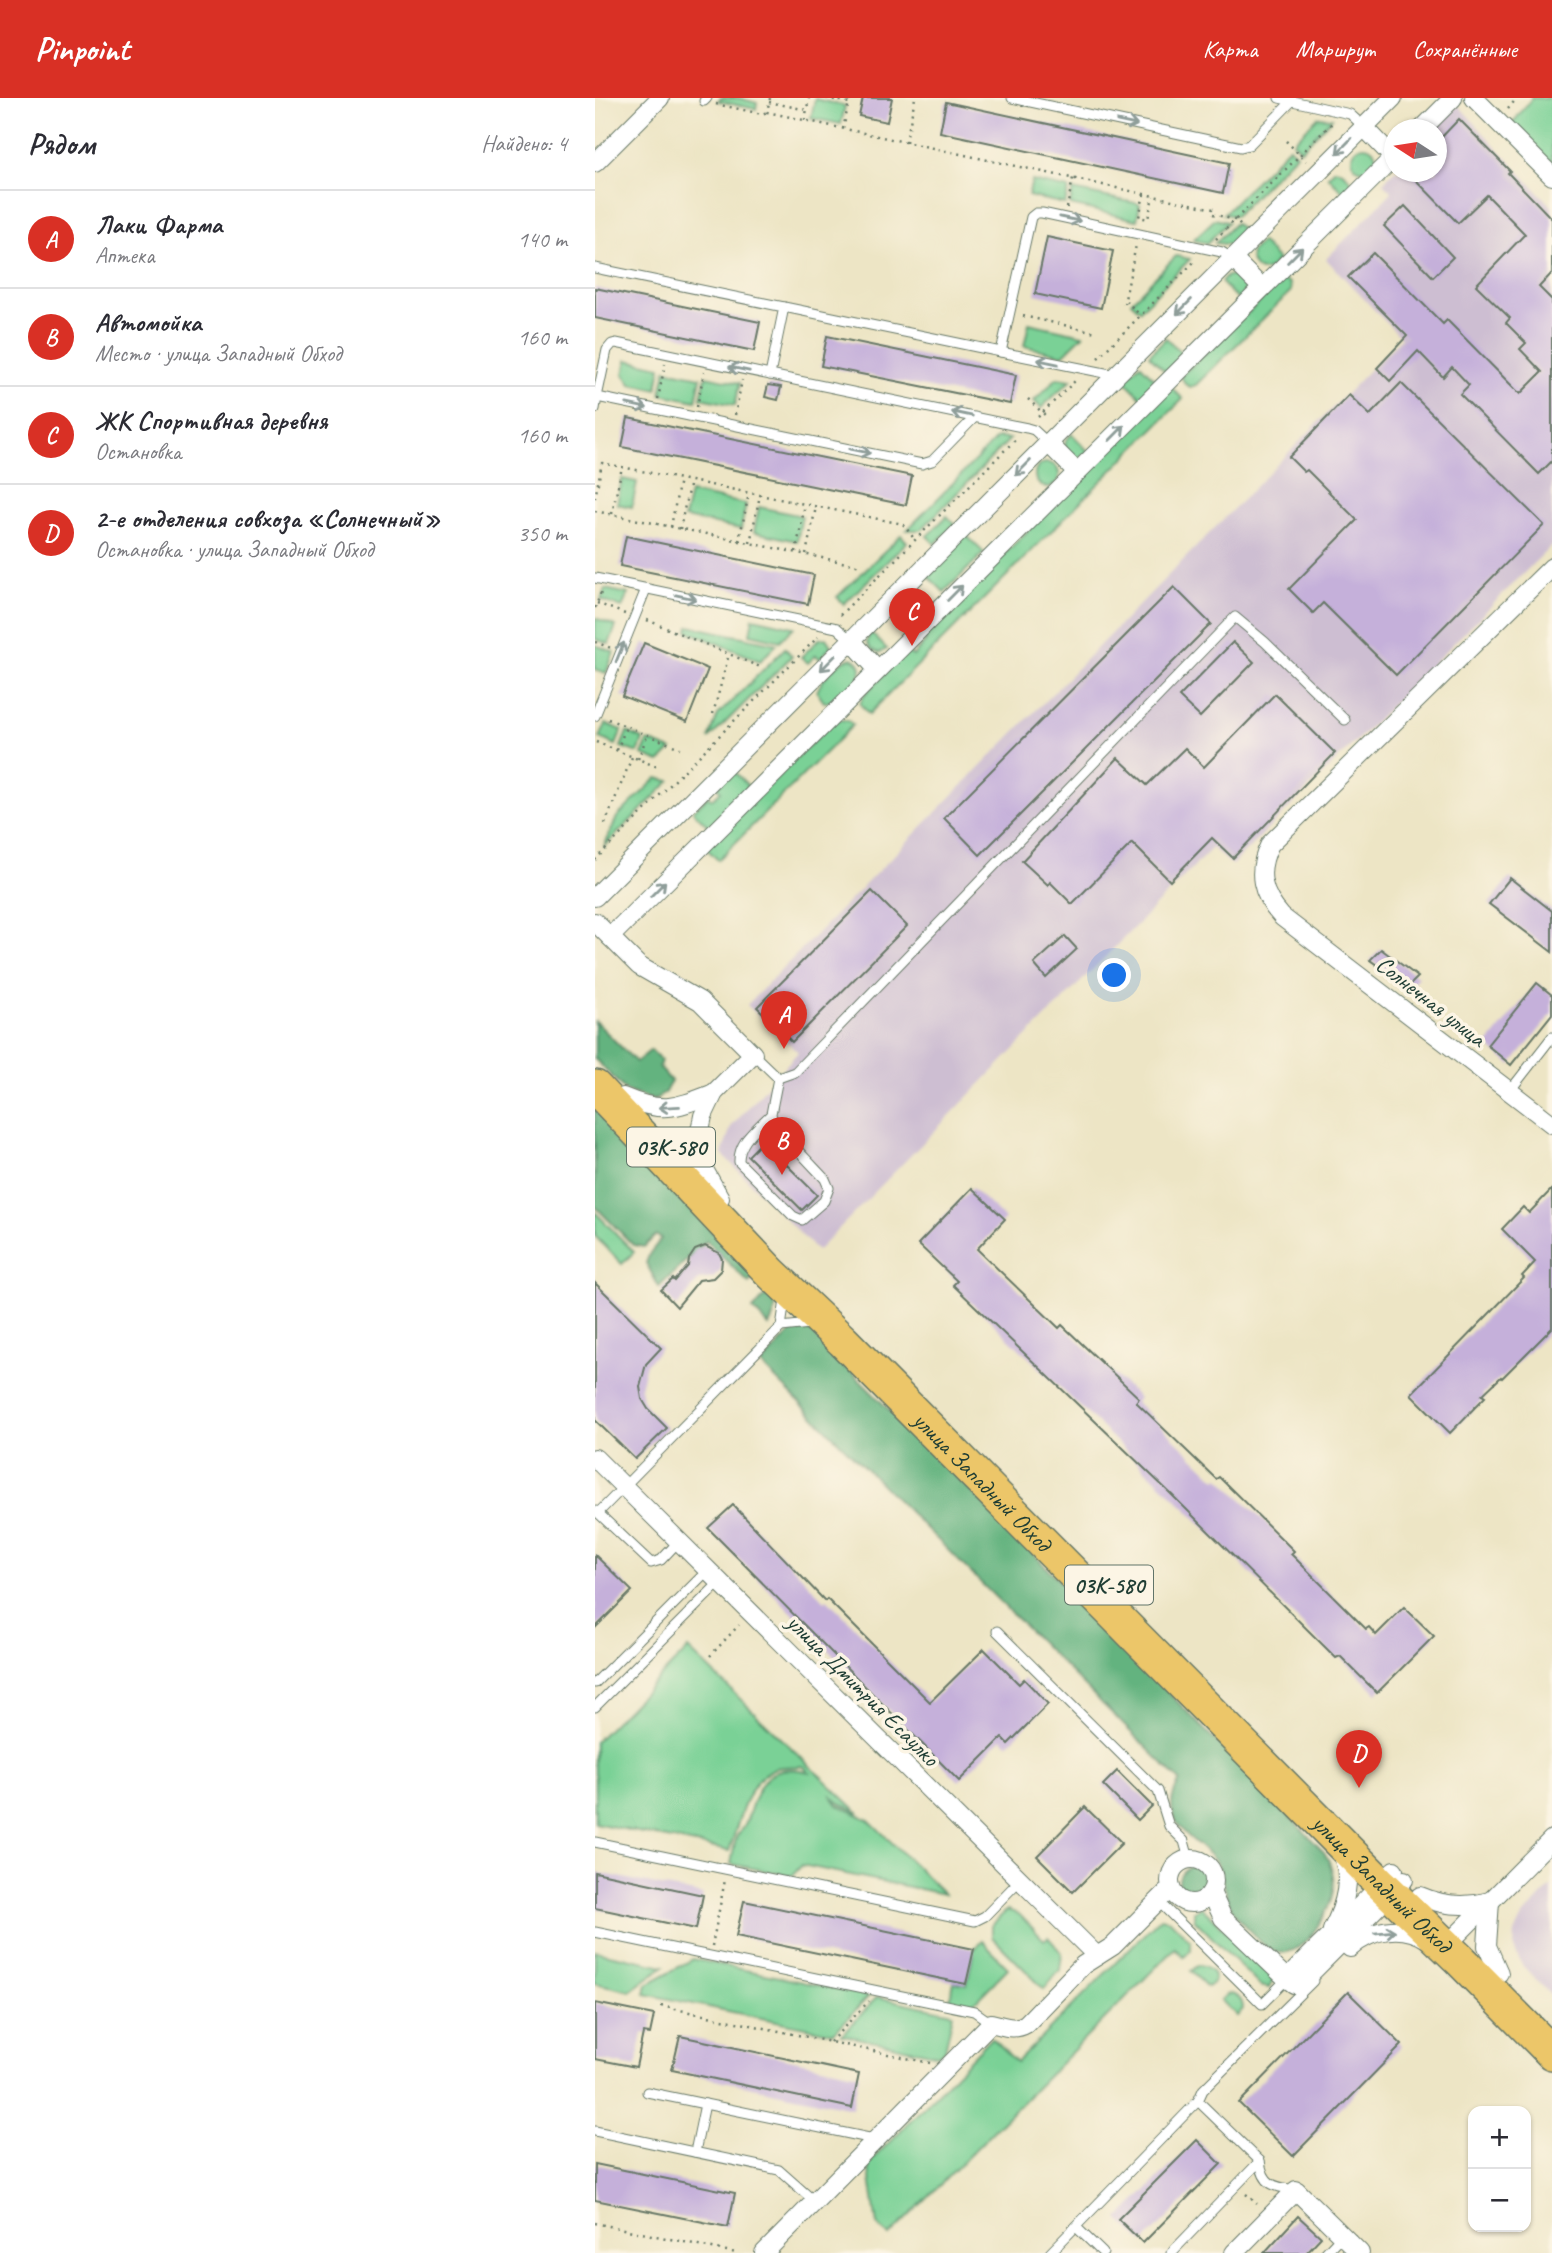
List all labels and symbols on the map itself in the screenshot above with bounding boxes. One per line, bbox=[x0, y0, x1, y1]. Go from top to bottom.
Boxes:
one-way arrow bbox=[1115, 116, 1138, 130]
north arrow bbox=[1384, 119, 1447, 182]
one-way arrow bbox=[1336, 137, 1353, 154]
one-way arrow bbox=[1058, 212, 1081, 226]
one-way arrow bbox=[1286, 247, 1303, 264]
one-way arrow bbox=[1175, 298, 1192, 315]
one-way arrow bbox=[1037, 354, 1060, 368]
one-way arrow bbox=[728, 361, 751, 375]
one-way arrow bbox=[625, 399, 648, 413]
one-way arrow bbox=[951, 407, 974, 421]
one-way arrow bbox=[1108, 424, 1125, 441]
one-way arrow bbox=[848, 445, 871, 459]
one-way arrow bbox=[1015, 459, 1032, 476]
one-way arrow bbox=[947, 585, 964, 602]
pin: C bbox=[889, 588, 935, 646]
one-way arrow bbox=[674, 591, 697, 605]
one-way arrow bbox=[615, 642, 628, 664]
one-way arrow bbox=[819, 655, 836, 672]
one-way arrow bbox=[649, 880, 666, 897]
street label: Солнечная улица bbox=[1370, 949, 1493, 1054]
your location bbox=[1097, 958, 1131, 992]
pin: A bbox=[761, 991, 807, 1049]
one-way arrow bbox=[658, 1100, 681, 1113]
pin: B bbox=[759, 1117, 805, 1175]
road number: 03К-580 bbox=[627, 1128, 715, 1166]
street label: улица Западный Обход bbox=[905, 1404, 1060, 1560]
road number: 03К-580 bbox=[1065, 1566, 1153, 1604]
street label: улица Дмитрия Есаулко bbox=[779, 1606, 947, 1774]
pin: D bbox=[1336, 1730, 1382, 1788]
street label: улица Западный Обход bbox=[1304, 1807, 1461, 1961]
one-way arrow bbox=[1373, 1925, 1396, 1938]

